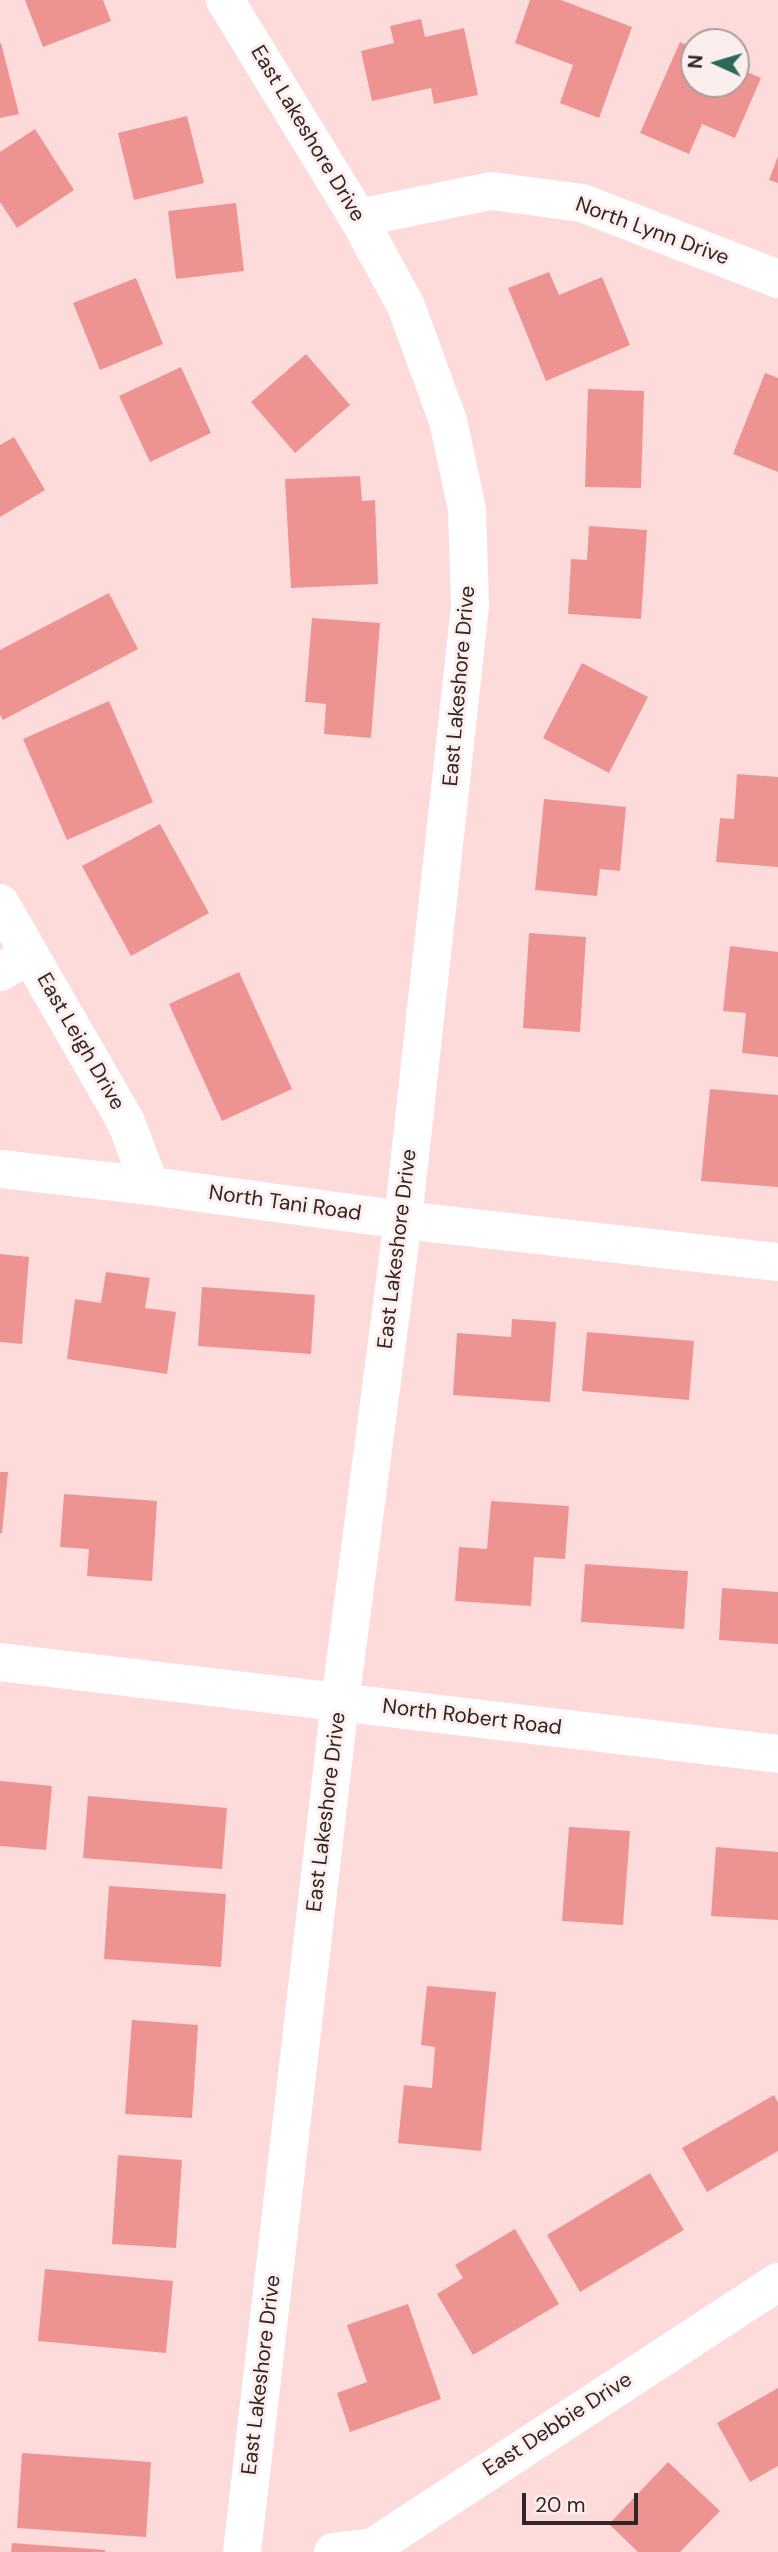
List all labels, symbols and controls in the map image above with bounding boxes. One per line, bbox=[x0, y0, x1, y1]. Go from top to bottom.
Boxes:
north arrow bbox=[680, 28, 750, 98]
street label: East Lakeshore Drive bbox=[244, 41, 370, 227]
text: N bbox=[683, 54, 708, 69]
street label: North Lynn Drive bbox=[572, 193, 732, 271]
street label: East Lakeshore Drive bbox=[439, 585, 481, 787]
street label: East Leigh Drive bbox=[31, 969, 129, 1115]
street label: East Lakeshore Drive bbox=[373, 1148, 423, 1350]
street label: North Tani Road bbox=[207, 1181, 363, 1227]
street label: North Robert Road bbox=[381, 1694, 563, 1742]
street label: East Lakeshore Drive bbox=[302, 1711, 352, 1913]
street label: East Lakeshore Drive bbox=[237, 2274, 287, 2476]
street label: East Debbie Drive bbox=[479, 2368, 637, 2482]
scale bar bbox=[526, 2478, 642, 2522]
text: 20 m bbox=[535, 2491, 586, 2519]

